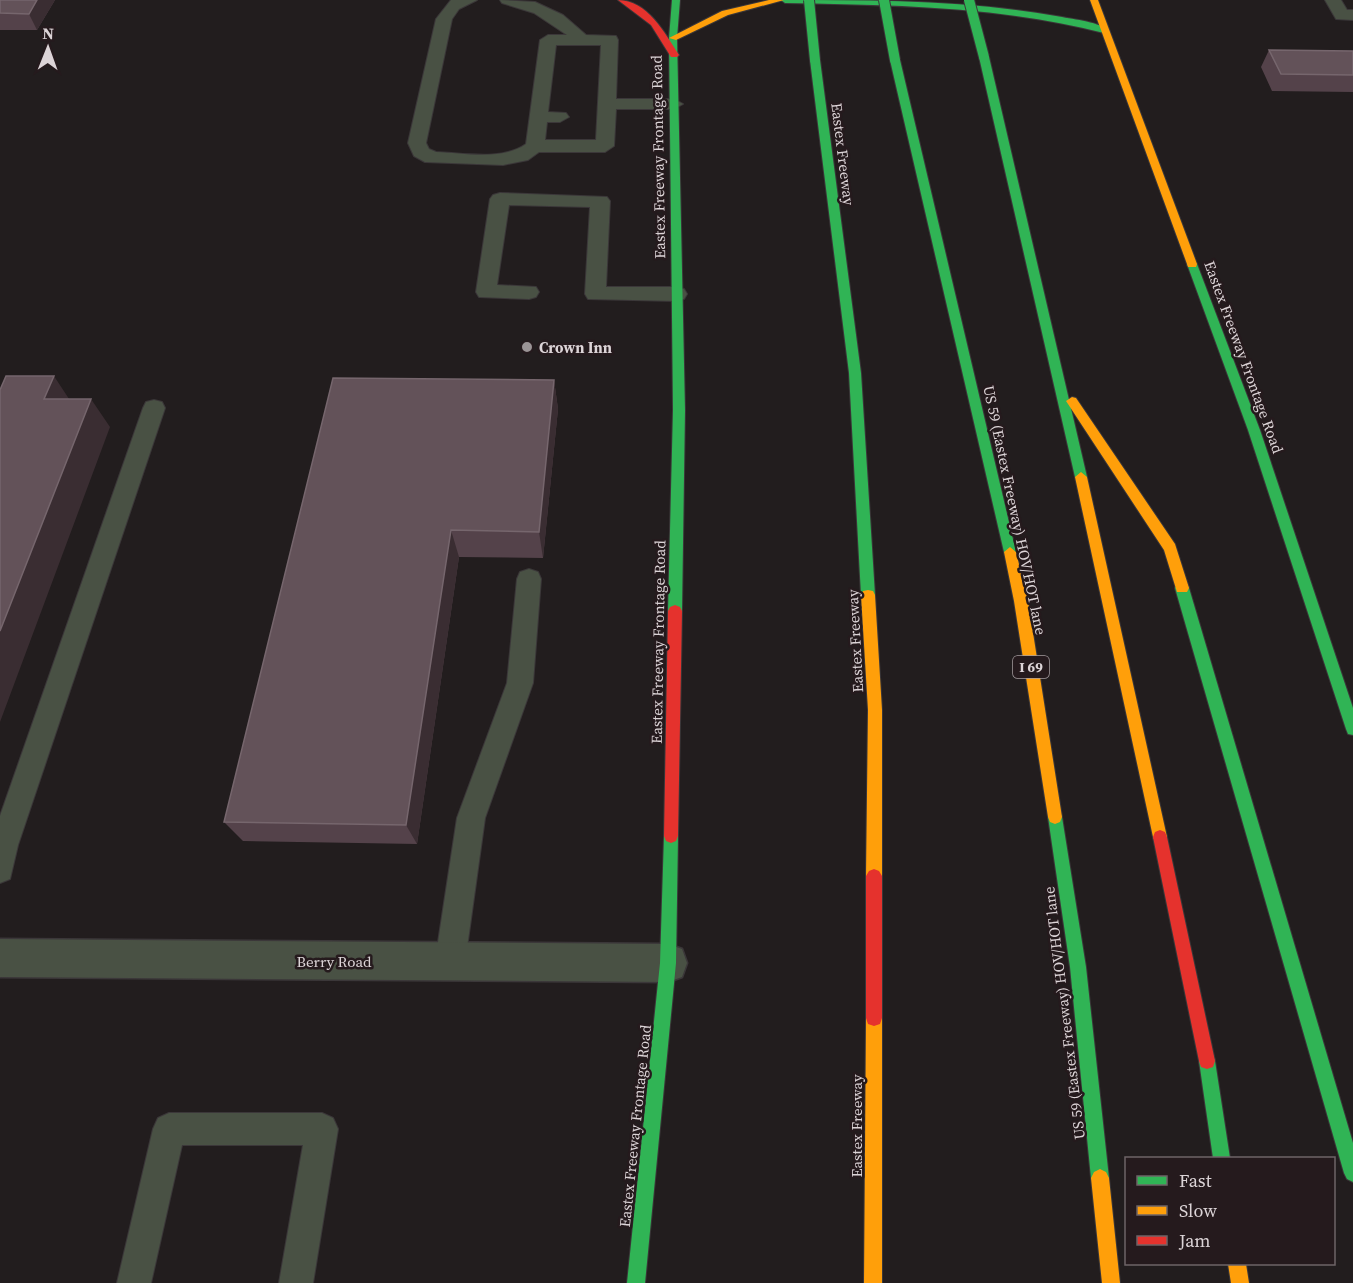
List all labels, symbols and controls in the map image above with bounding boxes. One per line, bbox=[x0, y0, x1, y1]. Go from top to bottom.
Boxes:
north arrow bbox=[18, 18, 78, 78]
text: N bbox=[42, 22, 55, 44]
street label: Eastex Freeway Frontage Road bbox=[646, 55, 670, 259]
street label: Eastex Freeway bbox=[826, 102, 860, 207]
street label: Eastex Freeway Frontage Road bbox=[1199, 258, 1289, 457]
place label: Crown Inn bbox=[539, 337, 612, 358]
marker: Crown Inn bbox=[520, 340, 534, 354]
street label: US 59 (Eastex Freeway) HOV/HOT lane bbox=[978, 383, 1052, 637]
street label: Eastex Freeway Frontage Road bbox=[646, 540, 670, 744]
street label: Eastex Freeway bbox=[842, 589, 868, 693]
road number: I 69 bbox=[1013, 656, 1049, 678]
street label: US 59 (Eastex Freeway) HOV/HOT lane bbox=[1038, 885, 1090, 1141]
street label: Berry Road bbox=[296, 951, 372, 972]
street label: Eastex Freeway Frontage Road bbox=[614, 1023, 656, 1228]
street label: Eastex Freeway bbox=[846, 1074, 867, 1178]
legend bbox=[1125, 1157, 1335, 1265]
text: Fast bbox=[1179, 1168, 1212, 1193]
text: Slow bbox=[1179, 1198, 1217, 1223]
text: Jam bbox=[1178, 1228, 1211, 1253]

